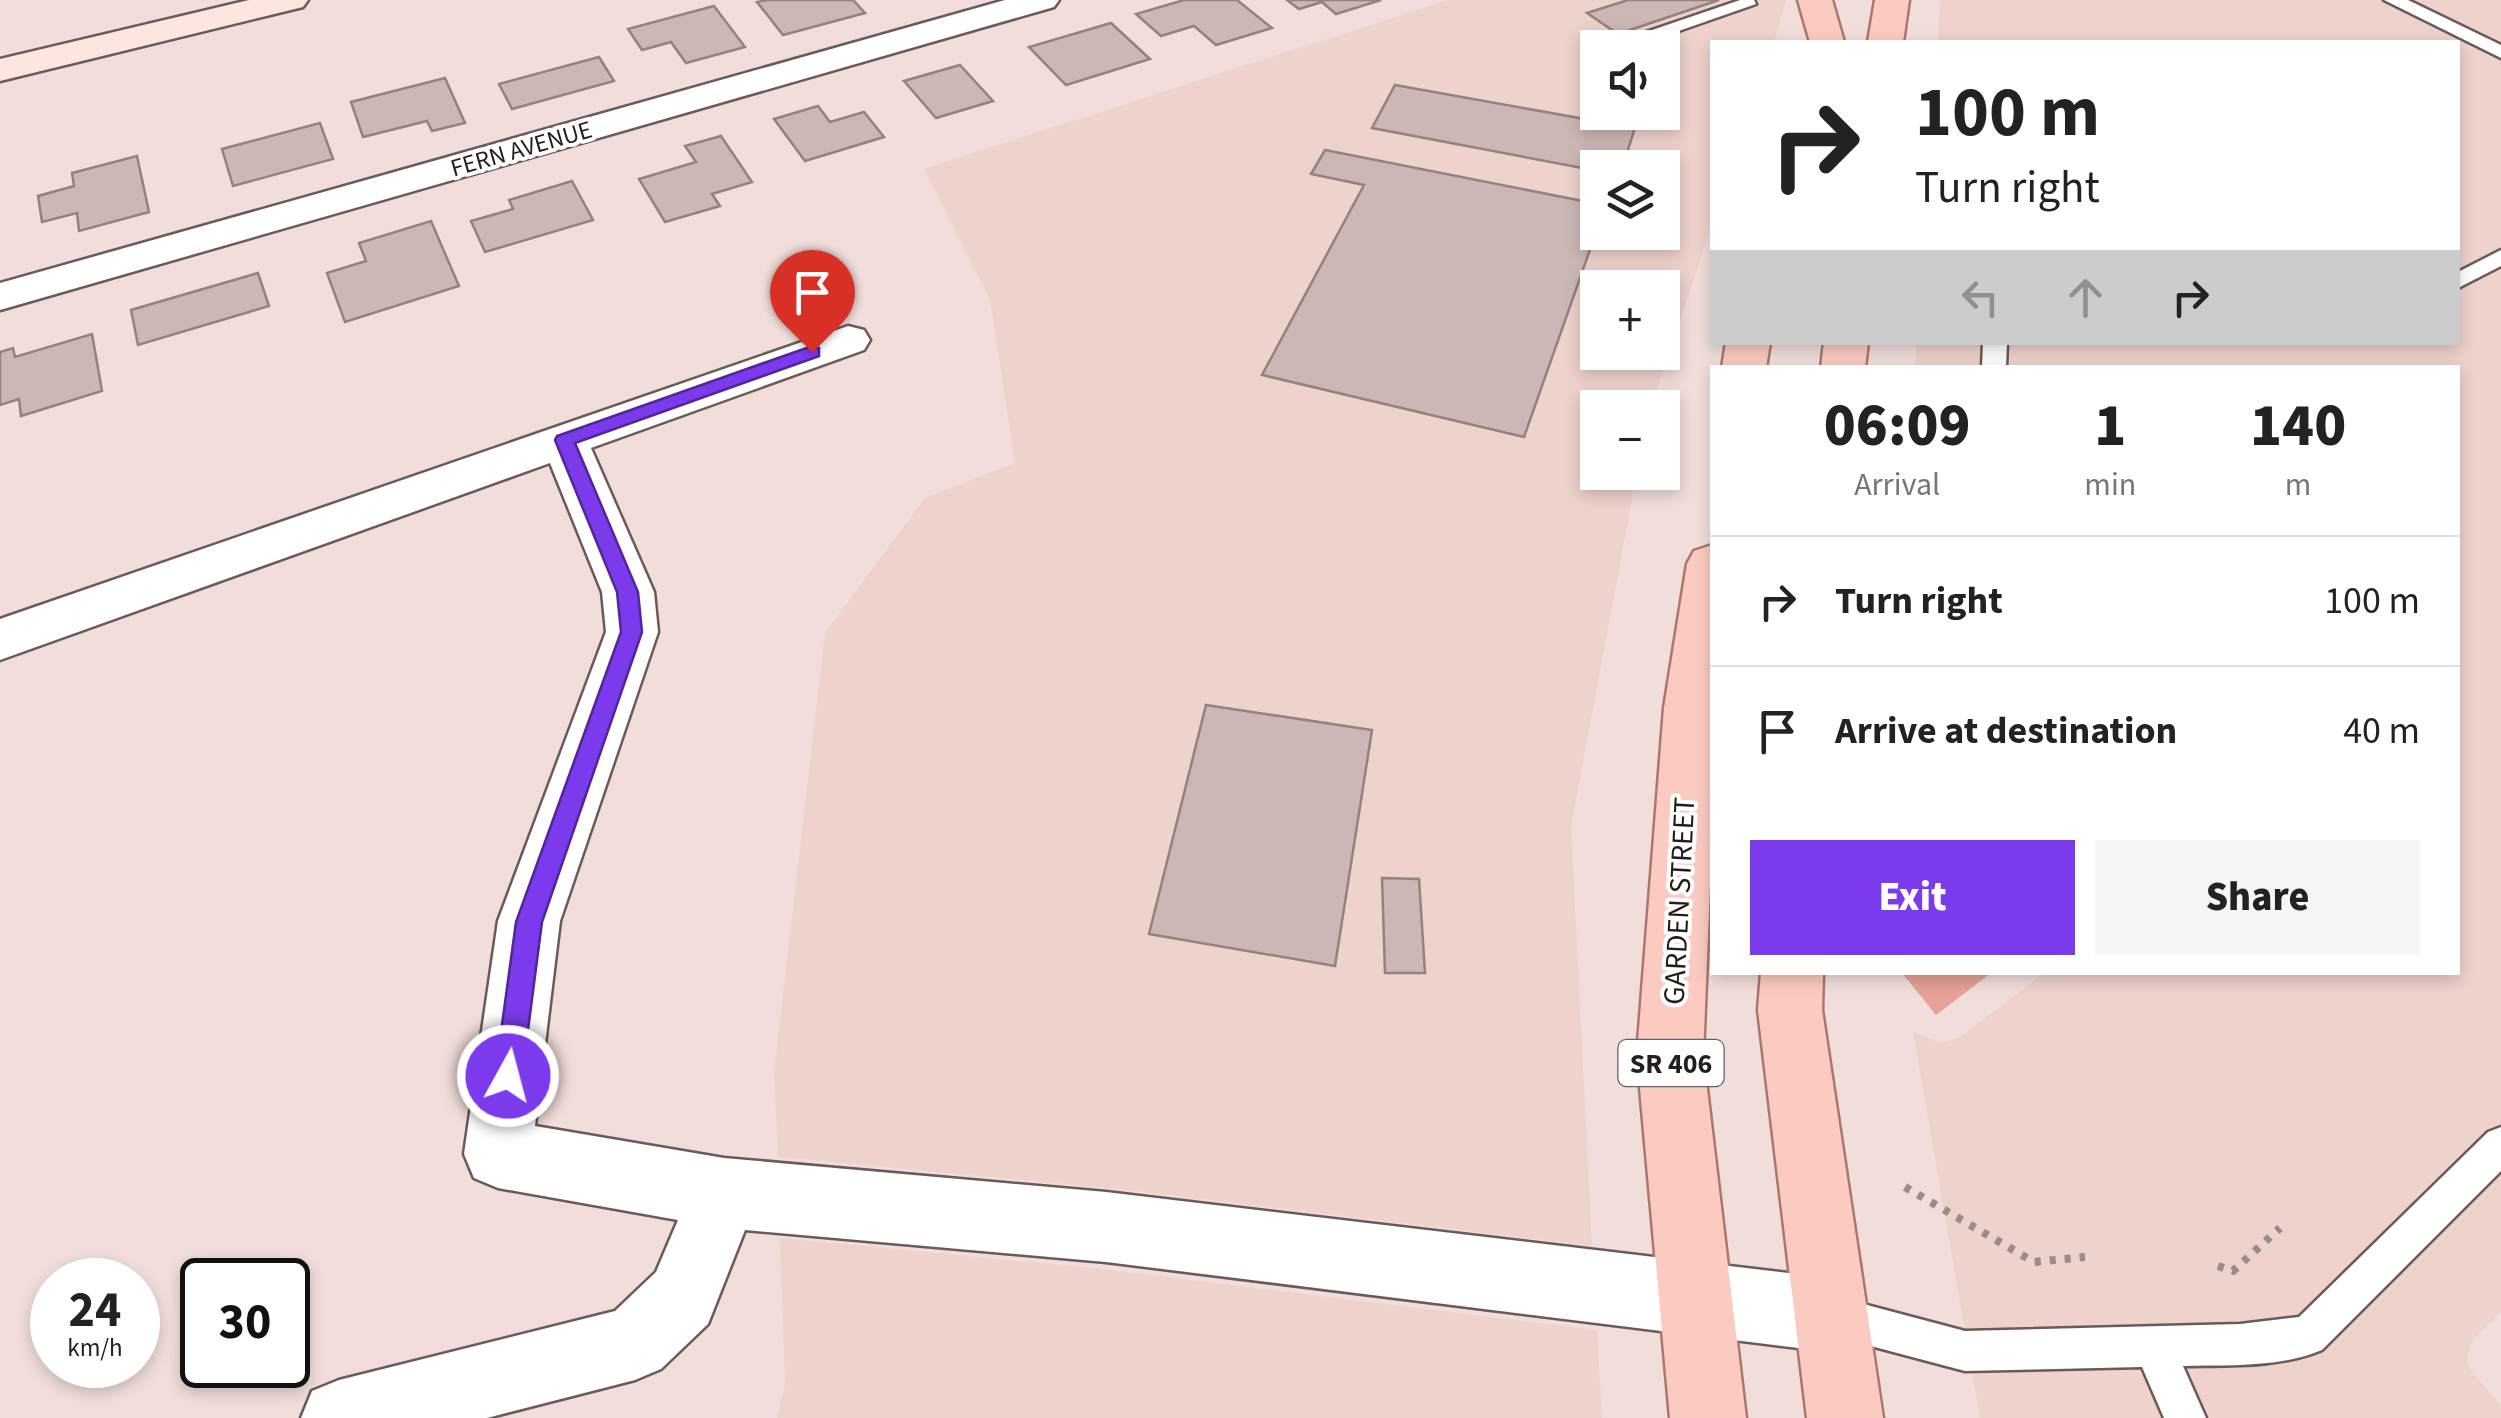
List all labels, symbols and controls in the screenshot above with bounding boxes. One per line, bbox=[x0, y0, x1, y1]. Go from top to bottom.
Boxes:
map controls bbox=[1580, 30, 1680, 490]
button: sound bbox=[1580, 30, 1680, 130]
text: 100 m bbox=[1915, 63, 2100, 163]
icon: right bbox=[1750, 80, 1880, 210]
street label: FERN AVENUE bbox=[446, 112, 596, 186]
button: layers bbox=[1580, 150, 1680, 250]
text: Turn right bbox=[1915, 156, 2100, 220]
pin bbox=[770, 250, 855, 353]
icon: arrive bbox=[785, 265, 840, 320]
button: + bbox=[1580, 270, 1680, 370]
icon: left bbox=[1953, 270, 2008, 325]
icon: ahead bbox=[2058, 270, 2113, 325]
icon: right bbox=[2163, 270, 2218, 325]
text: 06:09 bbox=[1824, 384, 1971, 469]
text: 1 bbox=[2094, 384, 2126, 469]
text: 140 bbox=[2250, 384, 2346, 469]
button: − bbox=[1580, 390, 1680, 490]
text: Arrival bbox=[1854, 462, 1940, 508]
text: min bbox=[2084, 462, 2136, 508]
text: m bbox=[2285, 462, 2311, 508]
icon: right bbox=[1750, 574, 1805, 629]
text: Turn right bbox=[1835, 574, 2003, 628]
text: 100 m bbox=[2324, 574, 2420, 628]
icon: arrive bbox=[1750, 704, 1805, 759]
text: Arrive at destination bbox=[1835, 704, 2177, 758]
text: 40 m bbox=[2343, 704, 2420, 758]
street label: GARDEN STREET bbox=[1653, 796, 1706, 1006]
button: Exit bbox=[1750, 840, 2075, 955]
button: Share bbox=[2095, 840, 2420, 955]
position arrow bbox=[456, 1024, 560, 1128]
road number: SR 406 bbox=[1618, 1040, 1724, 1086]
speed limit sign: 30 bbox=[180, 1258, 310, 1388]
text: 24 bbox=[69, 1275, 121, 1346]
text: km/h bbox=[67, 1330, 123, 1366]

